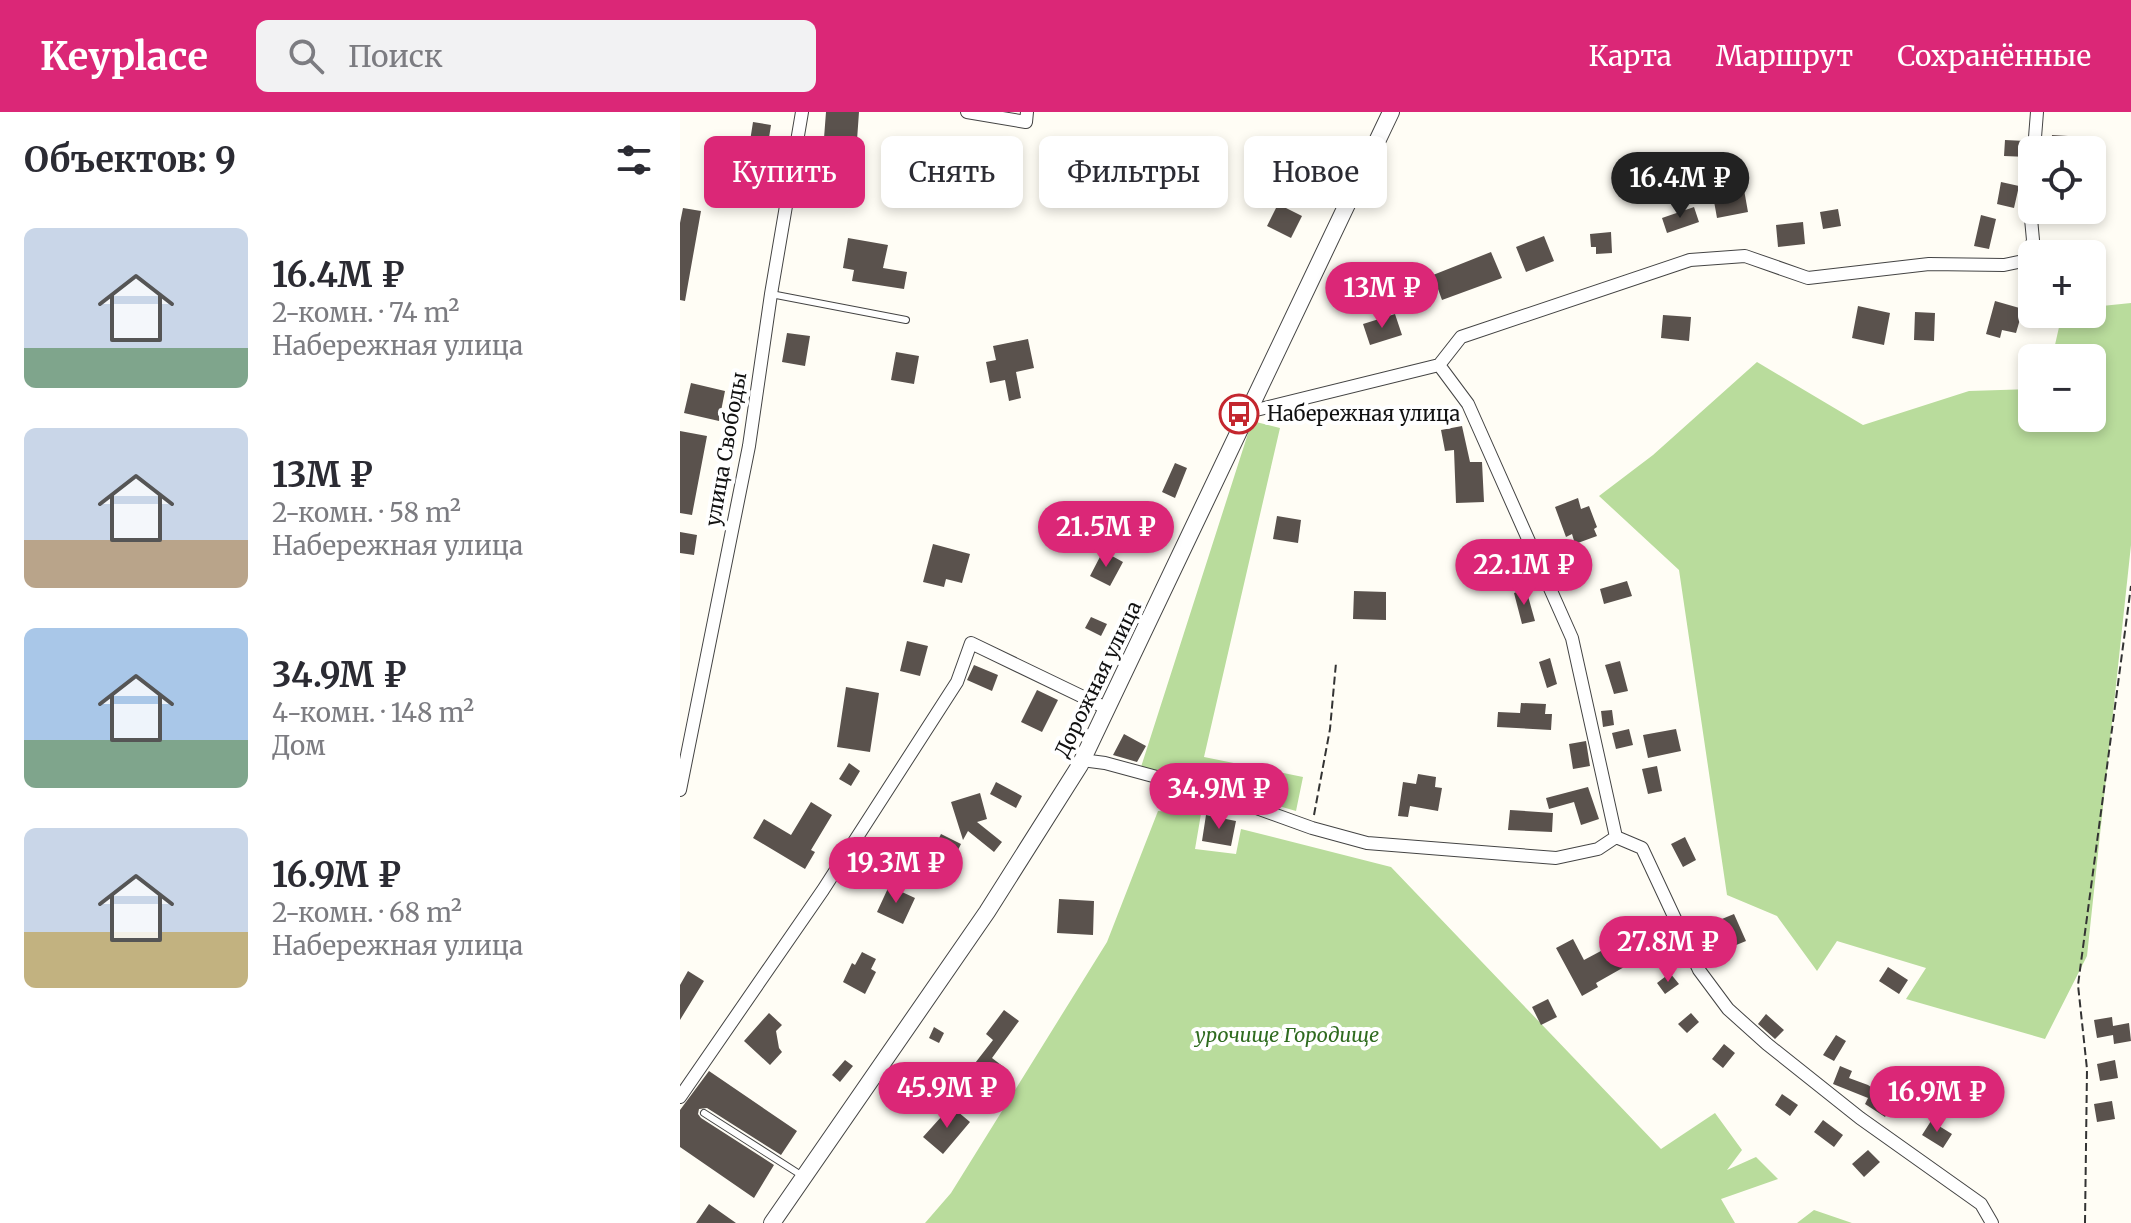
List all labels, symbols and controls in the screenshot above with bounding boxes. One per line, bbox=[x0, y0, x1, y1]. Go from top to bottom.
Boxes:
search box bbox=[256, 20, 816, 92]
text: Keyplace bbox=[40, 33, 208, 80]
icon: search bbox=[284, 34, 328, 78]
text: Поиск bbox=[348, 37, 443, 75]
text: Карта bbox=[1588, 38, 1672, 74]
text: Маршрут bbox=[1716, 38, 1853, 74]
text: Сохранённые bbox=[1897, 38, 2091, 74]
chip: Купить bbox=[704, 136, 865, 208]
chip: Снять bbox=[881, 136, 1023, 208]
chip: Фильтры bbox=[1039, 136, 1228, 208]
chip: Новое bbox=[1244, 136, 1387, 208]
map controls bbox=[2018, 136, 2106, 432]
button: locate bbox=[2018, 136, 2106, 224]
icon: filters bbox=[612, 138, 656, 182]
text: Объектов: 9 bbox=[24, 139, 236, 181]
pin: 16.4M ₽ bbox=[1606, 152, 1754, 220]
text: 16.4M ₽ bbox=[1629, 161, 1731, 194]
button: + bbox=[2018, 240, 2106, 328]
text: 16.4M ₽ bbox=[272, 254, 405, 296]
icon: home bbox=[88, 260, 184, 356]
pin: 13M ₽ bbox=[1326, 262, 1438, 330]
text: 13M ₽ bbox=[1343, 271, 1421, 304]
text: 2-комн. · 74 m² bbox=[272, 296, 459, 329]
text: Набережная улица bbox=[272, 329, 523, 362]
button: − bbox=[2018, 344, 2106, 432]
street label: улица Свободы bbox=[700, 370, 751, 528]
bus stop icon: Набережная улица bbox=[1218, 393, 1260, 435]
place label: Набережная улица bbox=[1267, 401, 1461, 426]
text: 13M ₽ bbox=[272, 454, 373, 496]
icon: home bbox=[88, 460, 184, 556]
text: 2-комн. · 58 m² bbox=[272, 496, 461, 529]
pin: 21.5M ₽ bbox=[1032, 501, 1180, 569]
text: 21.5M ₽ bbox=[1056, 510, 1156, 543]
text: Набережная улица bbox=[272, 529, 523, 562]
pin: 22.1M ₽ bbox=[1450, 539, 1598, 607]
text: 22.1M ₽ bbox=[1473, 548, 1575, 581]
street label: Дорожная улица bbox=[1049, 596, 1146, 761]
text: 34.9M ₽ bbox=[272, 654, 407, 696]
icon: home bbox=[88, 660, 184, 756]
text: 4-комн. · 148 m² bbox=[272, 696, 474, 729]
text: Дом bbox=[272, 729, 326, 762]
pin: 34.9M ₽ bbox=[1145, 763, 1293, 831]
text: 34.9M ₽ bbox=[1167, 772, 1271, 805]
pin: 19.3M ₽ bbox=[822, 837, 970, 905]
text: 19.3M ₽ bbox=[847, 846, 945, 879]
text: 16.9M ₽ bbox=[272, 854, 401, 896]
icon: home bbox=[88, 860, 184, 956]
text: 2-комн. · 68 m² bbox=[272, 896, 462, 929]
pin: 27.8M ₽ bbox=[1594, 916, 1742, 984]
text: 27.8M ₽ bbox=[1617, 925, 1719, 958]
text: Набережная улица bbox=[272, 929, 523, 962]
park label: урочище Городище bbox=[1194, 1022, 1379, 1047]
pin: 45.9M ₽ bbox=[873, 1062, 1021, 1130]
pin: 16.9M ₽ bbox=[1863, 1066, 2011, 1134]
text: 45.9M ₽ bbox=[896, 1071, 998, 1104]
text: 16.9M ₽ bbox=[1888, 1075, 1986, 1108]

